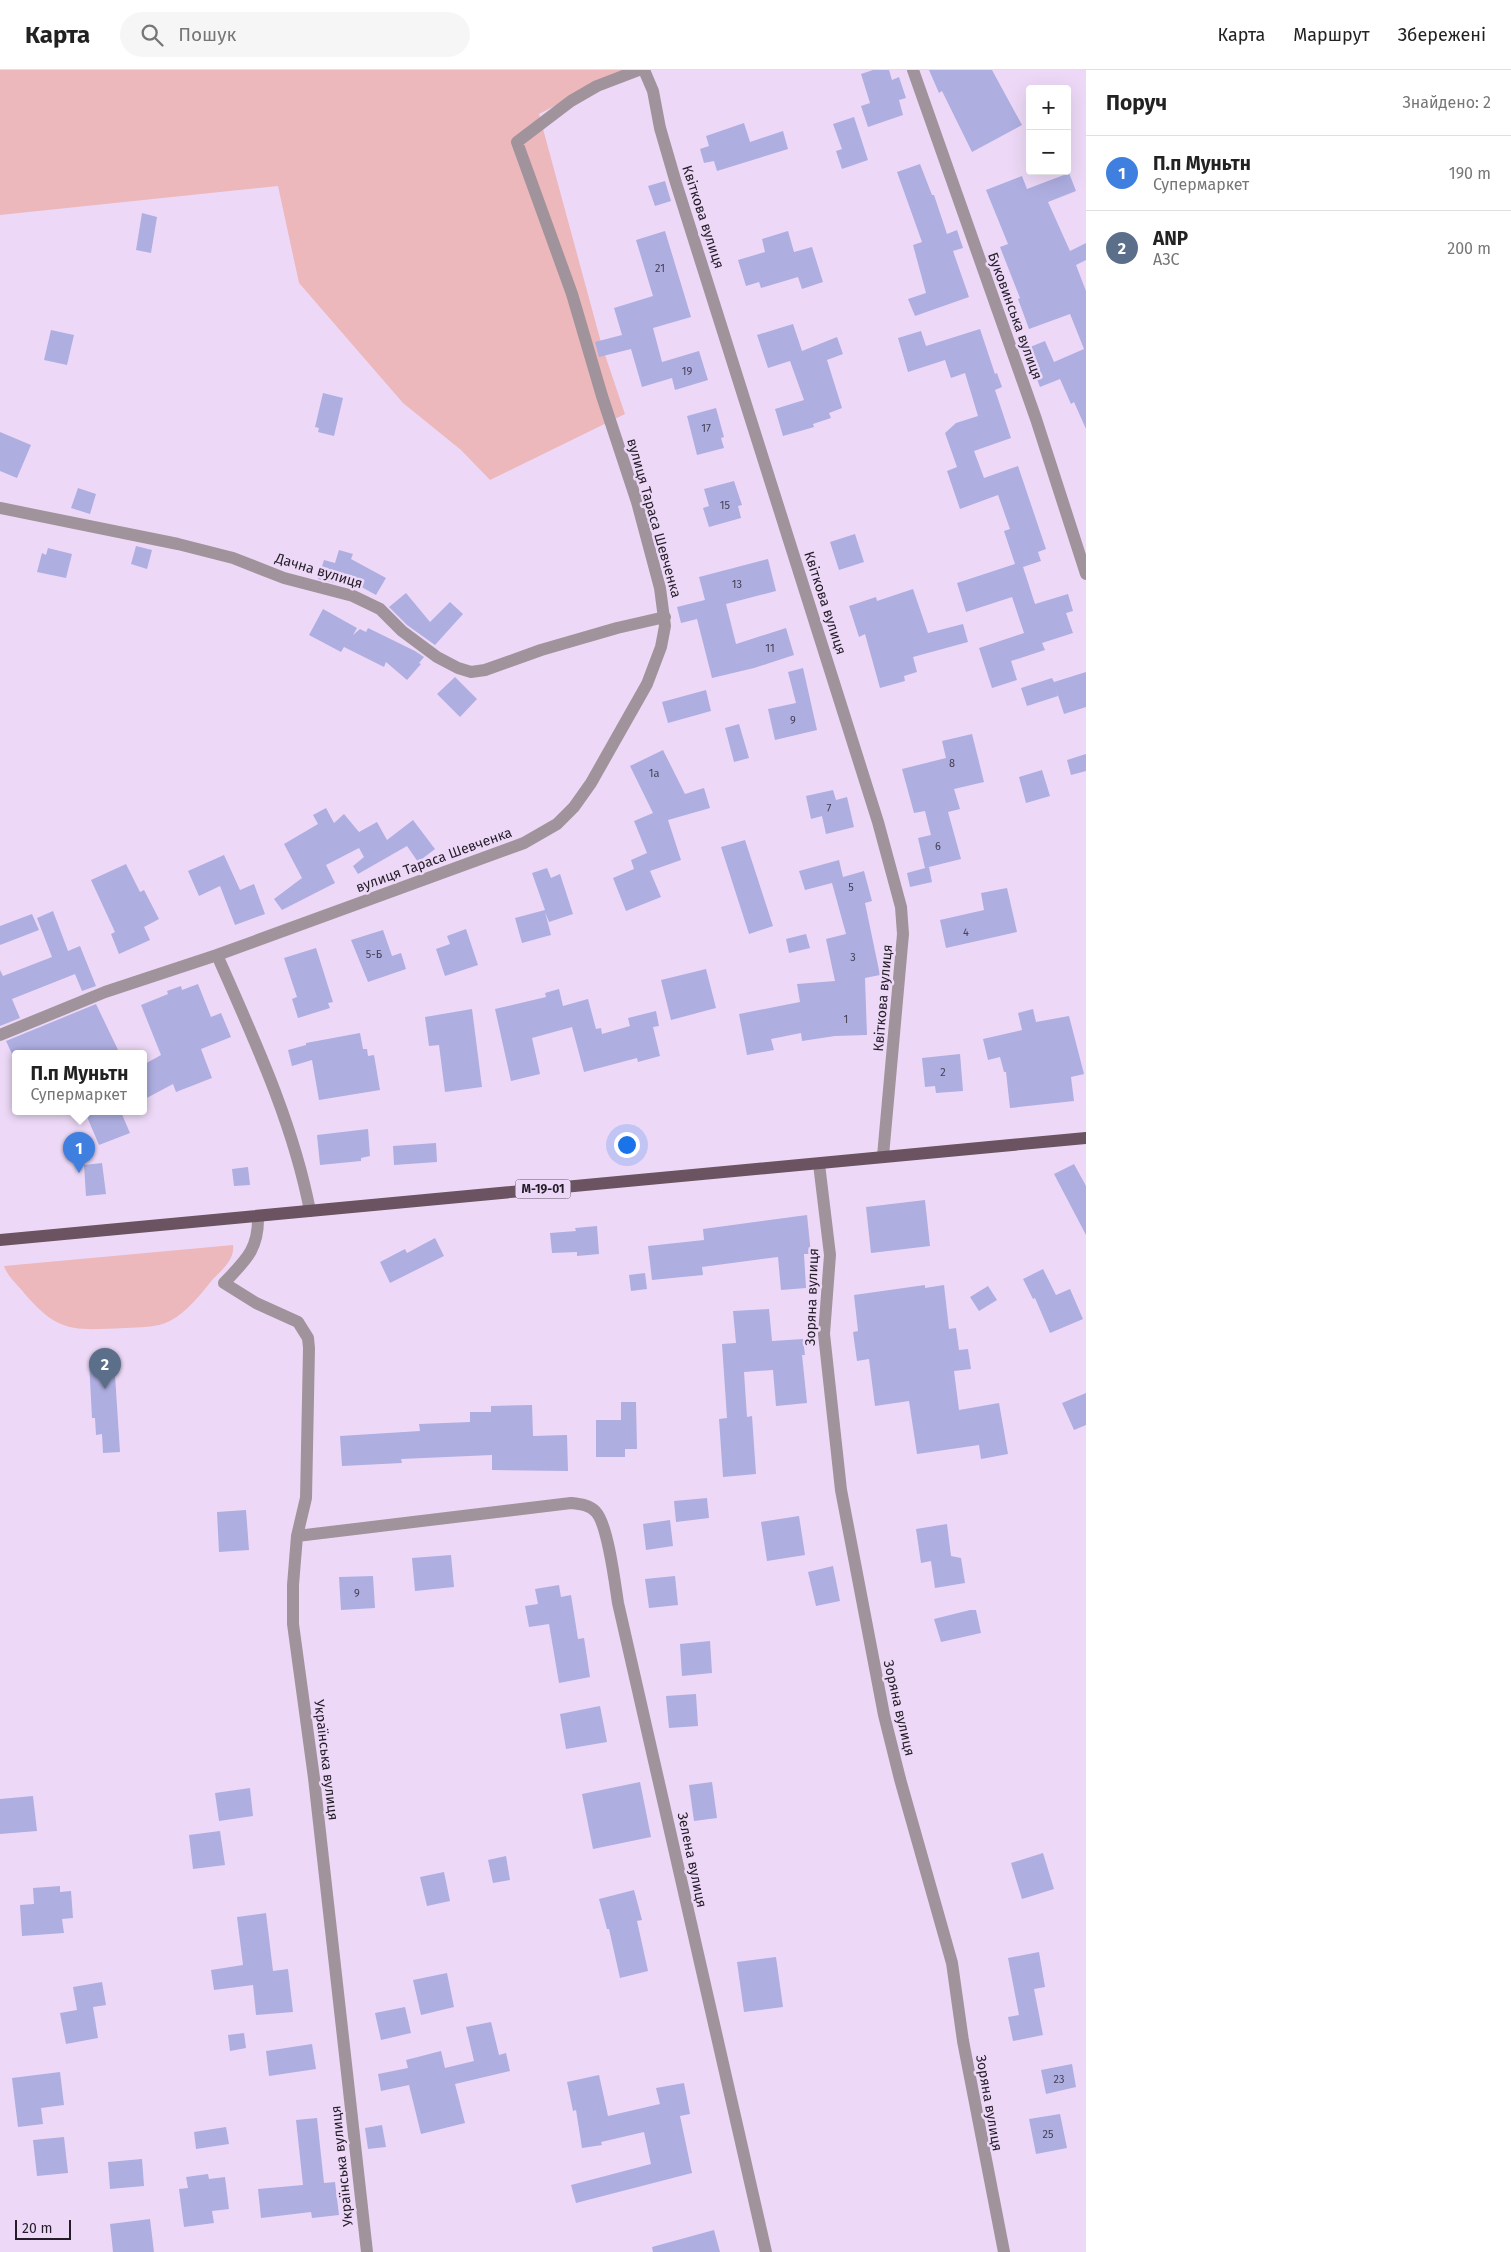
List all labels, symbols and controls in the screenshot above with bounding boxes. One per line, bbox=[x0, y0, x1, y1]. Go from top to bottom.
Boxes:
search box bbox=[120, 12, 470, 57]
text: Карта bbox=[25, 21, 90, 49]
icon: search bbox=[138, 21, 166, 49]
text: Пошук bbox=[178, 23, 236, 46]
text: Карта bbox=[1218, 24, 1265, 46]
text: Маршрут bbox=[1293, 24, 1370, 46]
text: Збережені bbox=[1398, 24, 1486, 46]
map controls bbox=[1026, 85, 1071, 175]
button: + bbox=[1026, 85, 1071, 130]
text: Поруч bbox=[1106, 90, 1167, 116]
text: Знайдено: 2 bbox=[1402, 93, 1491, 112]
button: − bbox=[1026, 130, 1071, 175]
text: П.п Муньтн bbox=[1153, 152, 1251, 175]
street label: Квіткова вулиця bbox=[678, 163, 728, 271]
text: 1 bbox=[1118, 164, 1126, 183]
text: 190 m bbox=[1449, 164, 1491, 183]
text: Супермаркет bbox=[1153, 175, 1249, 194]
text: ANP bbox=[1153, 227, 1188, 250]
text: 2 bbox=[1118, 239, 1126, 258]
text: 200 m bbox=[1447, 239, 1491, 258]
street label: Буковинська вулиця bbox=[984, 250, 1046, 382]
text: АЗС bbox=[1153, 250, 1179, 269]
house number: 21 bbox=[655, 262, 665, 275]
house number: 19 bbox=[682, 365, 692, 378]
house number: 17 bbox=[701, 422, 711, 435]
street label: вулиця Тараса Шевченка bbox=[623, 436, 685, 600]
house number: 15 bbox=[720, 499, 731, 512]
street label: Дачна вулиця bbox=[272, 549, 365, 592]
street label: Квіткова вулиця bbox=[800, 549, 850, 657]
house number: 13 bbox=[732, 578, 742, 591]
house number: 11 bbox=[765, 642, 775, 655]
house number: 9 bbox=[790, 714, 796, 727]
house number: 8 bbox=[949, 757, 955, 770]
house number: 1а bbox=[649, 767, 659, 780]
house number: 7 bbox=[827, 802, 832, 815]
street label: вулиця Тараса Шевченка bbox=[354, 824, 514, 896]
house number: 6 bbox=[935, 840, 941, 853]
house number: 5 bbox=[848, 881, 854, 894]
house number: 4 bbox=[963, 926, 969, 939]
street label: Квіткова вулиця bbox=[870, 944, 896, 1052]
house number: 5-Б bbox=[366, 948, 383, 961]
house number: 3 bbox=[850, 951, 856, 964]
house number: 1 bbox=[844, 1013, 848, 1026]
popup bbox=[12, 1050, 147, 1115]
text: П.п Муньтн bbox=[31, 1062, 128, 1085]
house number: 2 bbox=[940, 1066, 946, 1079]
text: Супермаркет bbox=[31, 1085, 127, 1104]
pin: 1 bbox=[63, 1132, 95, 1173]
your location bbox=[614, 1132, 640, 1158]
road number: М-19-01 bbox=[516, 1180, 570, 1198]
street label: Зоряна вулиця bbox=[802, 1248, 822, 1346]
pin: 2 bbox=[89, 1348, 121, 1389]
house number: 9 bbox=[354, 1587, 360, 1600]
street label: Зоряна вулиця bbox=[880, 1658, 918, 1758]
street label: Українська вулиця bbox=[310, 1699, 342, 1821]
street label: Зелена вулиця bbox=[674, 1811, 710, 1909]
street label: Зоряна вулиця bbox=[972, 2053, 1006, 2153]
house number: 23 bbox=[1054, 2073, 1064, 2086]
street label: Українська вулиця bbox=[327, 2105, 357, 2227]
house number: 25 bbox=[1043, 2128, 1054, 2141]
scale bar bbox=[15, 2217, 71, 2240]
text: 20 m bbox=[22, 2220, 52, 2237]

